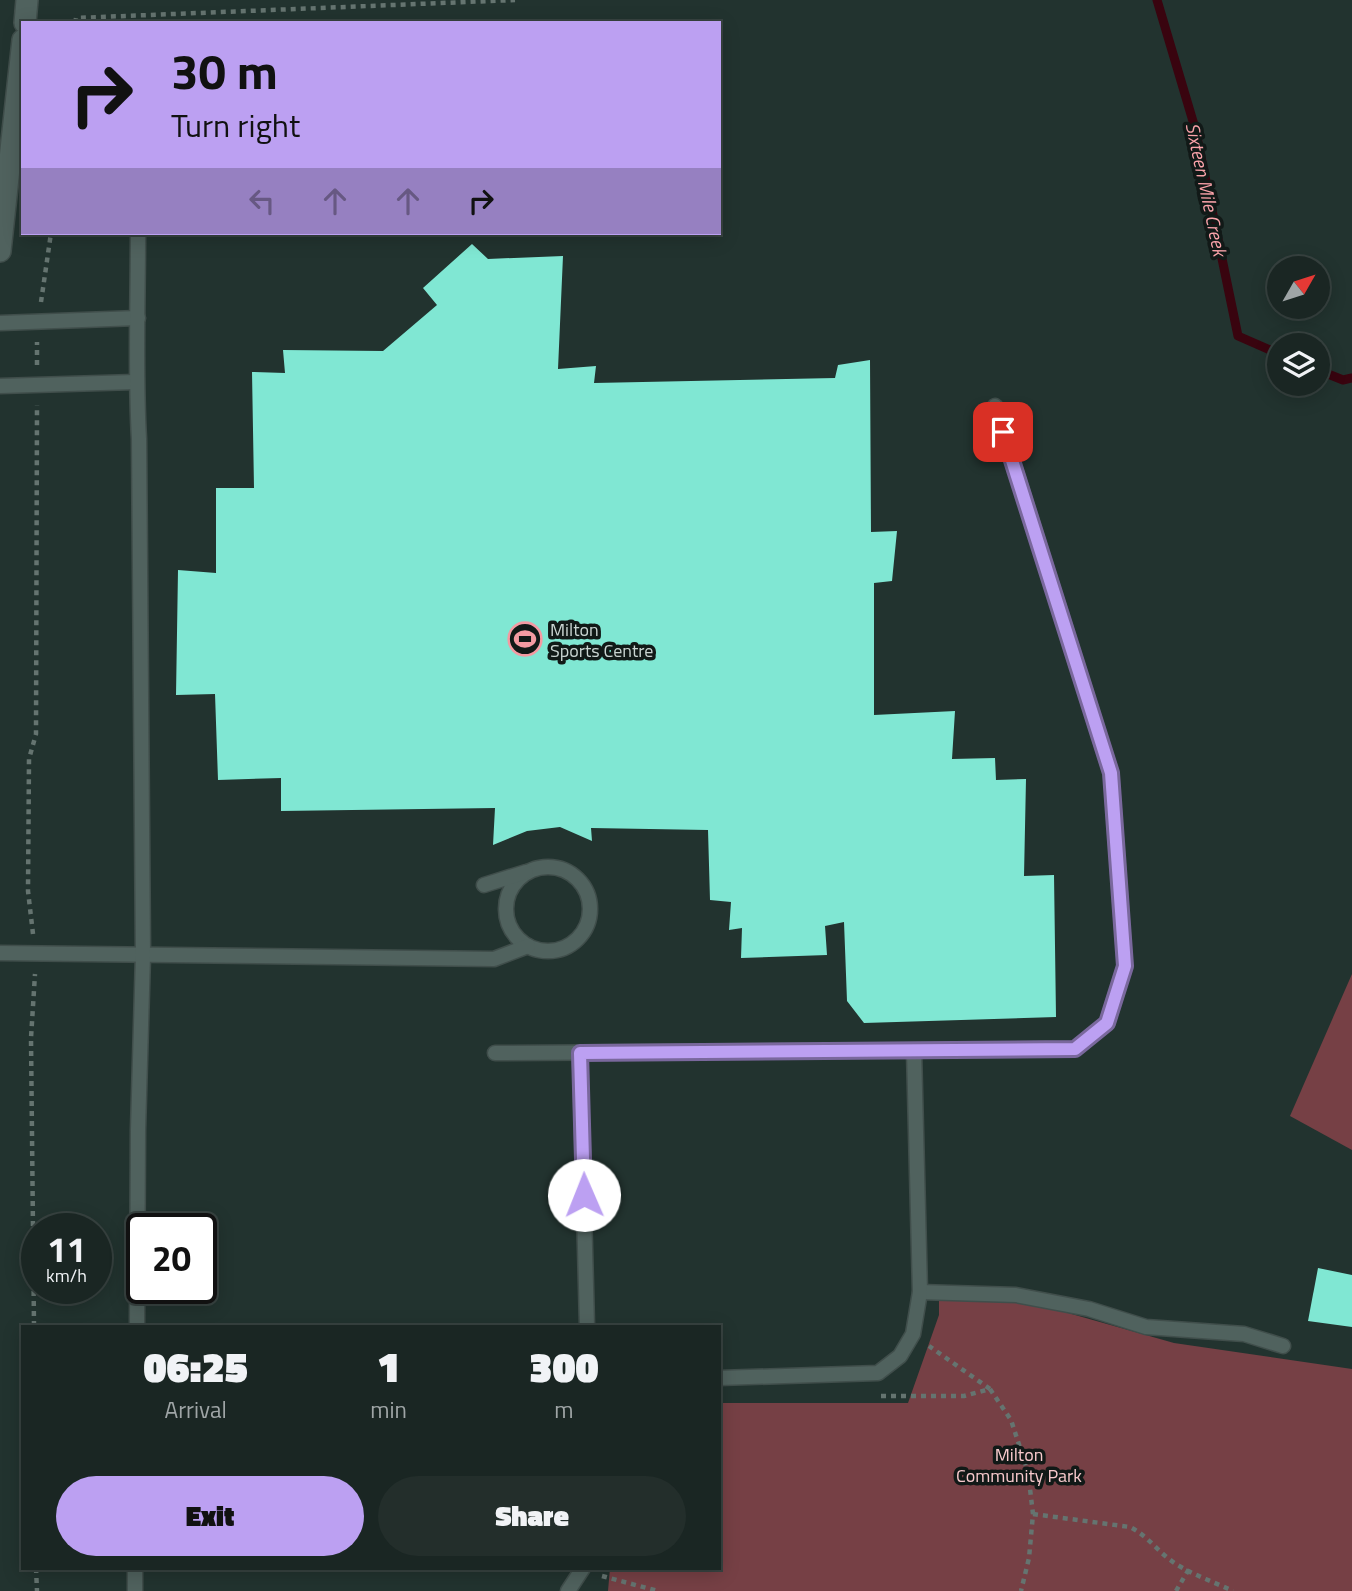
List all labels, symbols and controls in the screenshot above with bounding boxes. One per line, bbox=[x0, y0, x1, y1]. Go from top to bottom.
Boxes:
text: 30 m bbox=[171, 33, 278, 108]
icon: right bbox=[56, 49, 147, 140]
text: Turn right bbox=[171, 101, 300, 149]
water label: Sixteen Mile Creek bbox=[1179, 120, 1236, 261]
icon: left bbox=[243, 182, 281, 220]
icon: ahead bbox=[316, 182, 354, 220]
icon: ahead bbox=[389, 182, 427, 220]
icon: right bbox=[462, 182, 500, 220]
north arrow bbox=[1267, 256, 1330, 318]
map controls bbox=[1267, 256, 1330, 396]
button: layers bbox=[1267, 333, 1330, 396]
pin bbox=[973, 402, 1033, 462]
icon: arrive bbox=[984, 413, 1022, 451]
place label: Milton Sports Centre bbox=[550, 616, 653, 664]
sports icon: Milton Sports Centre bbox=[506, 620, 544, 658]
position arrow bbox=[547, 1158, 621, 1232]
speed limit sign: 20 bbox=[126, 1213, 217, 1304]
text: 11 bbox=[47, 1222, 86, 1276]
text: km/h bbox=[46, 1262, 87, 1289]
text: 06:25 bbox=[143, 1334, 248, 1398]
text: 1 bbox=[377, 1334, 400, 1398]
text: 300 bbox=[529, 1334, 599, 1398]
text: Arrival bbox=[164, 1392, 227, 1427]
text: min bbox=[370, 1392, 407, 1427]
text: m bbox=[554, 1392, 574, 1427]
park label: Milton Community Park bbox=[956, 1441, 1082, 1489]
button: Exit bbox=[56, 1476, 364, 1556]
button: Share bbox=[378, 1476, 686, 1556]

